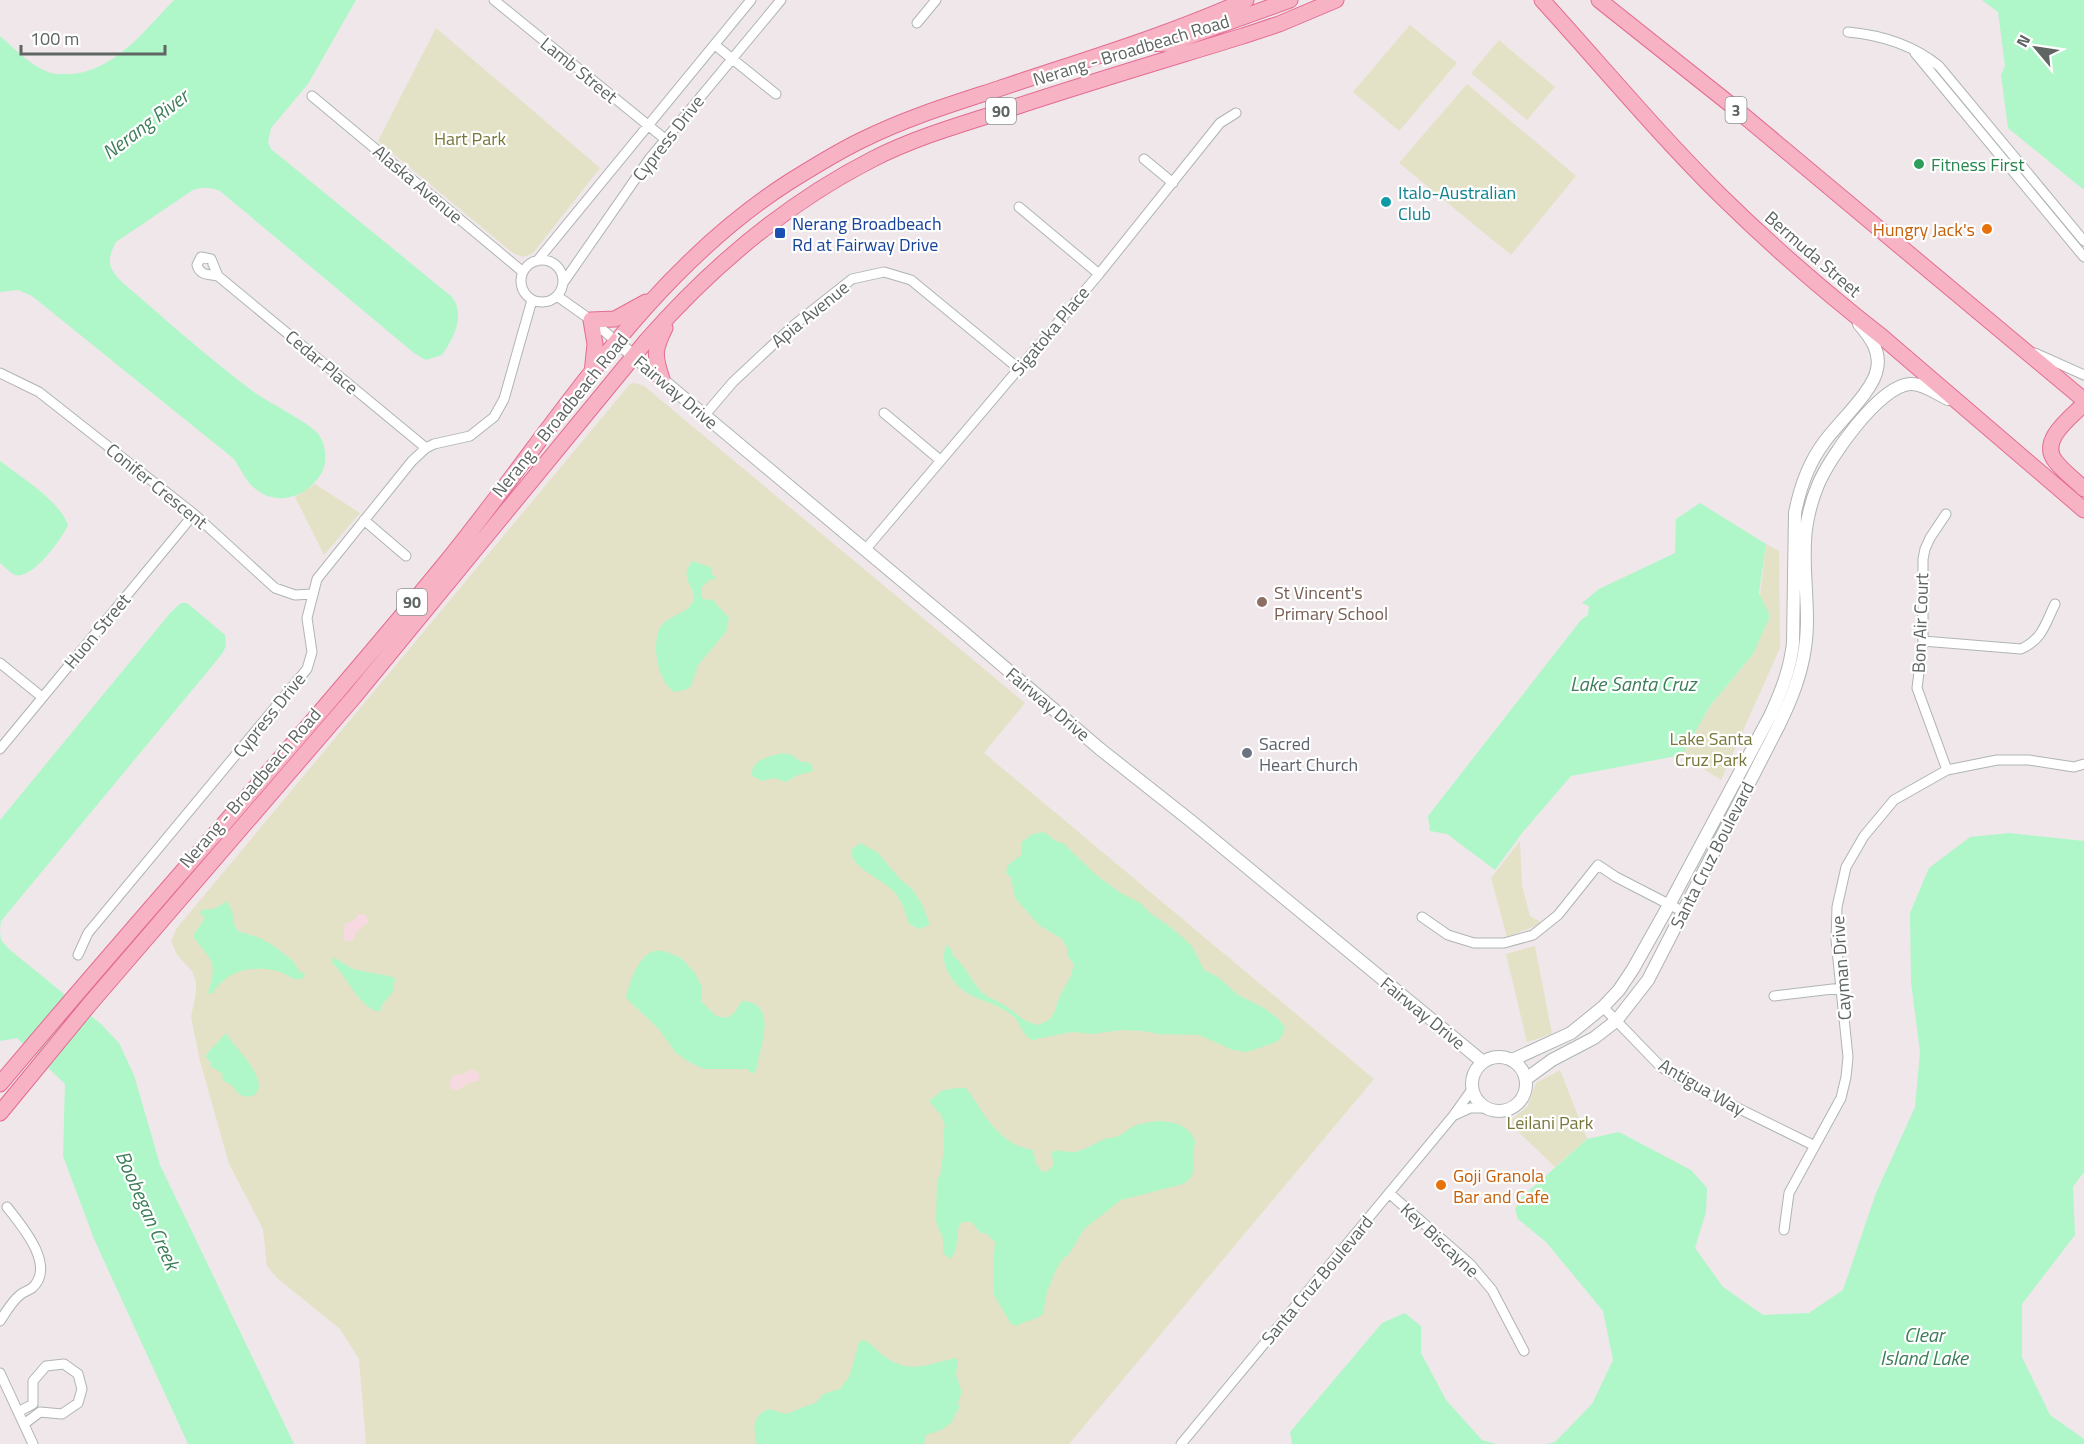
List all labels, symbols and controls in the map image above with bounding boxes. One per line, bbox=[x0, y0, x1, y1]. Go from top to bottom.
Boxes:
street label: Nerang - Broadbeach Road bbox=[1029, 7, 1233, 93]
scale bar bbox=[21, 18, 165, 56]
north arrow bbox=[2006, 18, 2066, 78]
text: 100 m bbox=[30, 25, 79, 52]
street label: Lamb Street bbox=[535, 30, 624, 110]
text: N bbox=[2010, 30, 2036, 51]
water label: Nerang River bbox=[95, 80, 197, 167]
street label: Cypress Drive bbox=[626, 89, 710, 187]
road number: 3 bbox=[1726, 97, 1746, 123]
road number: 90 bbox=[986, 98, 1016, 124]
park label: Hart Park bbox=[434, 125, 506, 152]
street label: Alaska Avenue bbox=[367, 138, 469, 230]
place label: Fitness First bbox=[1931, 151, 2025, 178]
marker: Fitness First bbox=[1912, 157, 1926, 171]
place label: Italo-Australian Club bbox=[1398, 179, 1516, 227]
marker: Italo-Australian Club bbox=[1379, 195, 1393, 209]
street label: Bermuda Street bbox=[1759, 204, 1868, 304]
place label: Nerang Broadbeach Rd at Fairway Drive bbox=[792, 210, 942, 258]
place label: Hungry Jack's bbox=[1873, 216, 1975, 243]
marker: Hungry Jack's bbox=[1980, 222, 1994, 236]
marker: Nerang Broadbeach Rd at Fairway Drive bbox=[773, 226, 787, 240]
street label: Apia Avenue bbox=[765, 274, 855, 354]
street label: Sigatoka Place bbox=[1004, 280, 1096, 382]
street label: Cedar Place bbox=[280, 323, 364, 401]
street label: Nerang - Broadbeach Road bbox=[485, 327, 635, 503]
street label: Fairway Drive bbox=[628, 349, 724, 435]
street label: Conifer Crescent bbox=[100, 437, 214, 536]
street label: Bon Air Court bbox=[1905, 572, 1935, 674]
place label: St Vincent's Primary School bbox=[1274, 579, 1388, 627]
street label: Huon Street bbox=[57, 587, 137, 675]
road number: 90 bbox=[397, 589, 427, 615]
marker: St Vincent's Primary School bbox=[1255, 595, 1269, 609]
street label: Fairway Drive bbox=[1000, 661, 1096, 747]
street label: Cypress Drive bbox=[226, 667, 312, 763]
water label: Lake Santa Cruz bbox=[1570, 668, 1698, 699]
street label: Nerang - Broadbeach Road bbox=[173, 702, 327, 874]
park label: Lake Santa Cruz Park bbox=[1670, 725, 1752, 773]
place label: Sacred Heart Church bbox=[1259, 730, 1358, 778]
marker: Sacred Heart Church bbox=[1240, 746, 1254, 760]
street label: Santa Cruz Boulevard bbox=[1663, 777, 1761, 933]
street label: Cayman Drive bbox=[1824, 915, 1858, 1021]
street label: Fairway Drive bbox=[1375, 970, 1471, 1056]
street label: Antigua Way bbox=[1654, 1051, 1750, 1123]
park label: Leilani Park bbox=[1507, 1109, 1594, 1136]
water label: Boobegan Creek bbox=[108, 1145, 189, 1277]
place label: Goji Granola Bar and Cafe bbox=[1453, 1162, 1549, 1210]
marker: Goji Granola Bar and Cafe bbox=[1434, 1178, 1448, 1192]
street label: Key Biscayne bbox=[1395, 1196, 1485, 1284]
street label: Santa Cruz Boulevard bbox=[1255, 1209, 1379, 1351]
water label: Clear Island Lake bbox=[1880, 1319, 1970, 1373]

